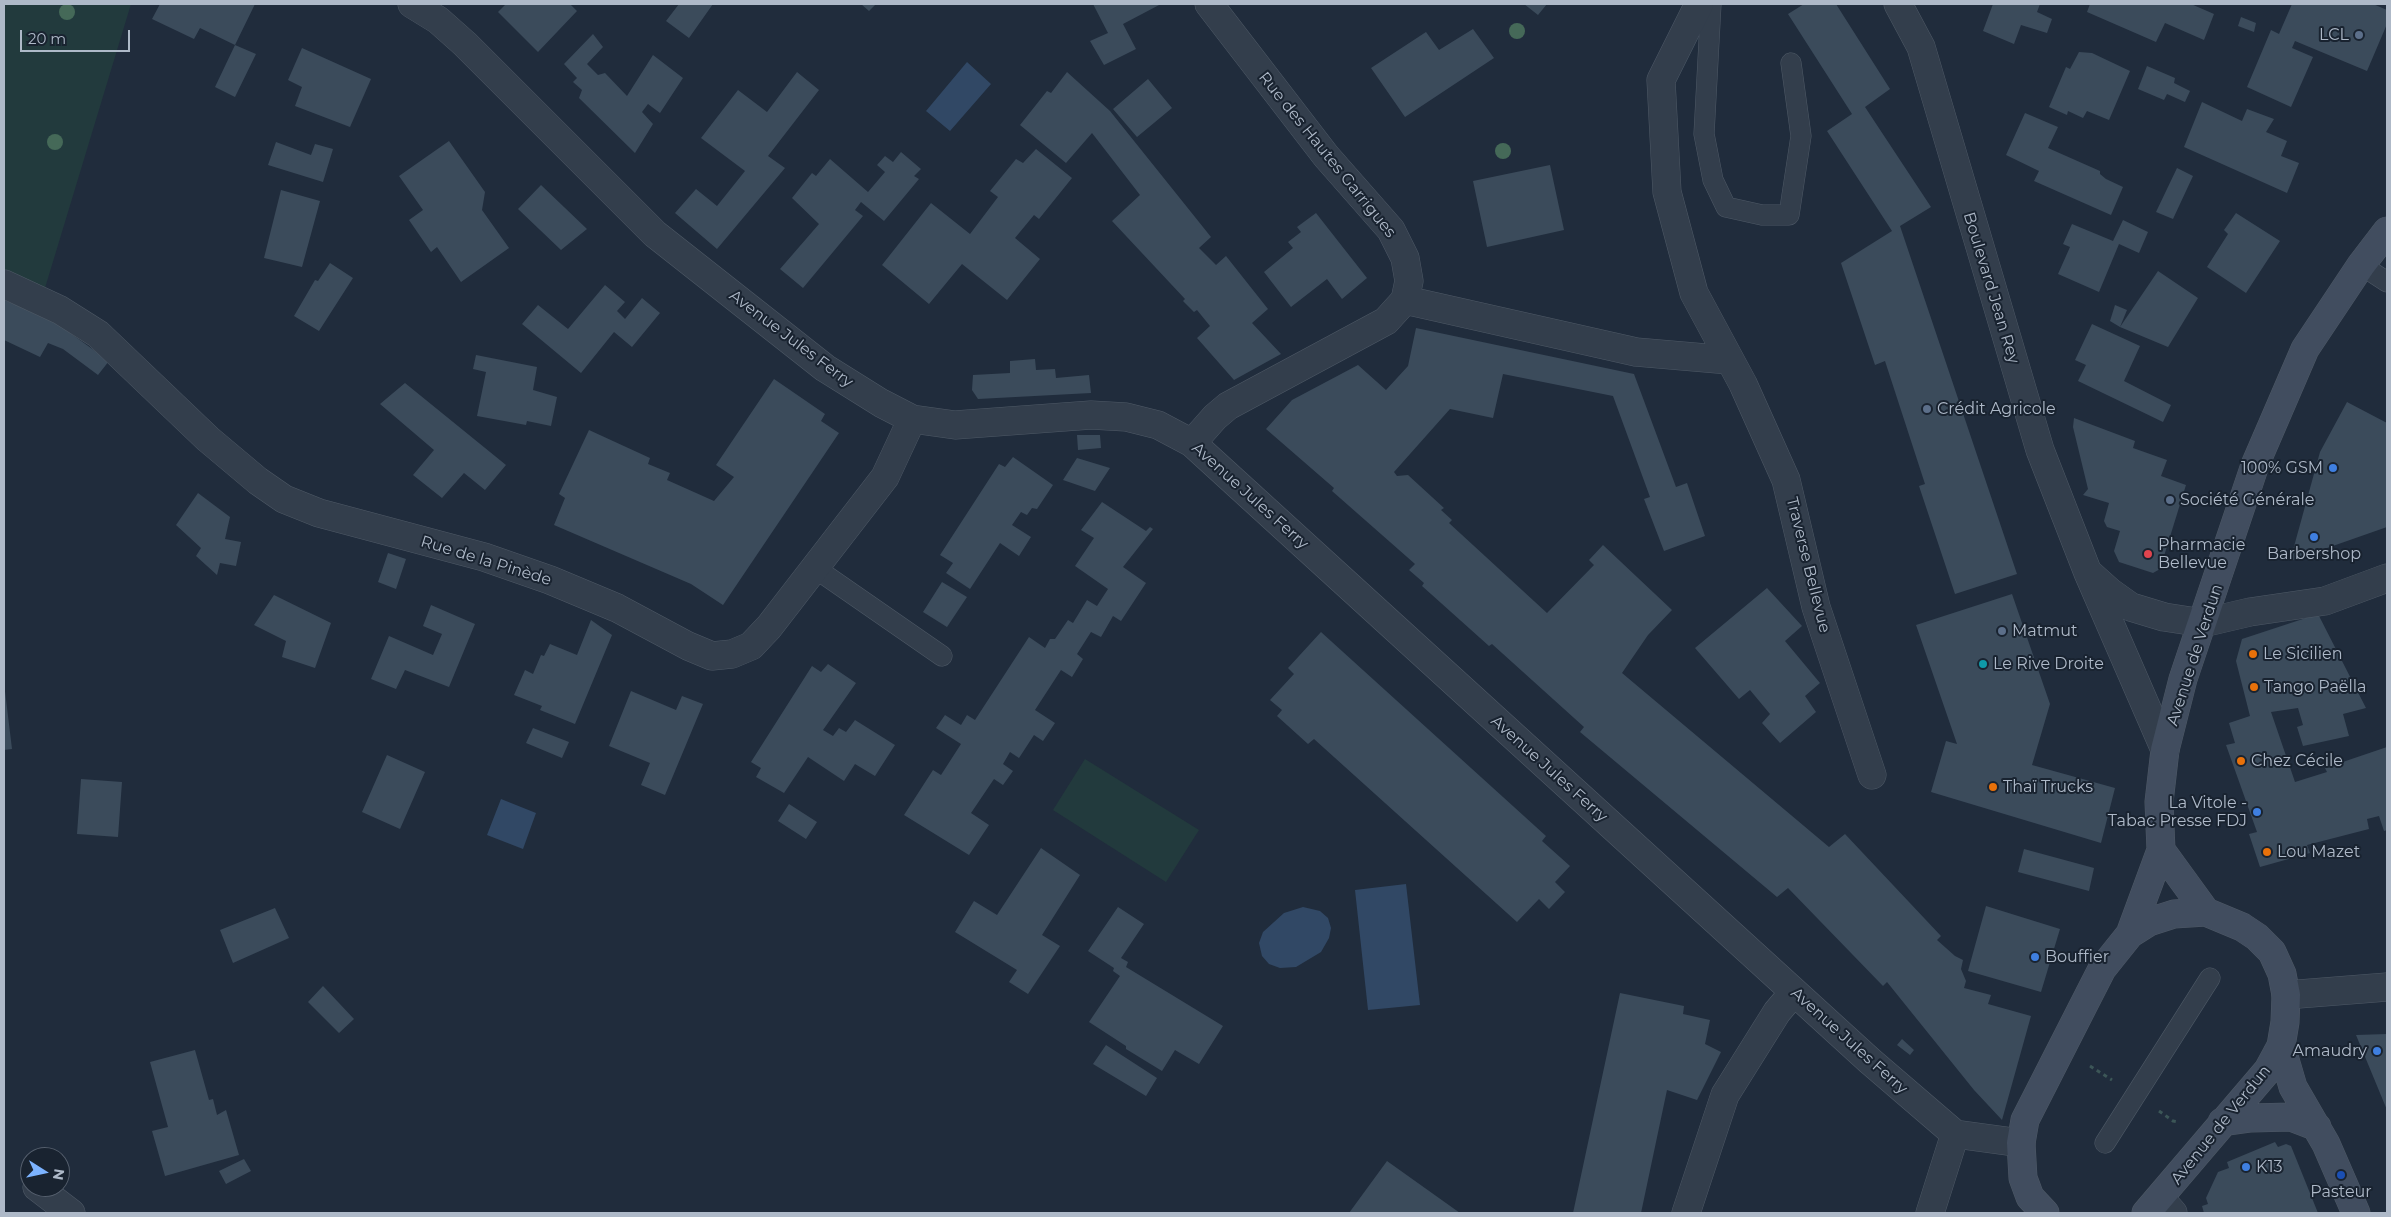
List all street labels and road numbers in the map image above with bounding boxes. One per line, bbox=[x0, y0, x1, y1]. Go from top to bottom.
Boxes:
street label: Rue des Hautes Garrigues bbox=[1254, 68, 1400, 242]
street label: Boulevard Jean Rey bbox=[1959, 210, 2023, 366]
street label: Avenue Jules Ferry bbox=[725, 286, 857, 392]
street label: Avenue Jules Ferry bbox=[1188, 439, 1312, 553]
street label: Traverse Bellevue bbox=[1782, 495, 1834, 635]
street label: Rue de la Pinède bbox=[418, 532, 554, 590]
street label: Avenue de Verdun bbox=[2163, 582, 2227, 728]
street label: Avenue Jules Ferry bbox=[1487, 712, 1611, 826]
street label: Avenue Jules Ferry bbox=[1787, 984, 1911, 1098]
street label: Avenue de Verdun bbox=[2167, 1062, 2275, 1188]

